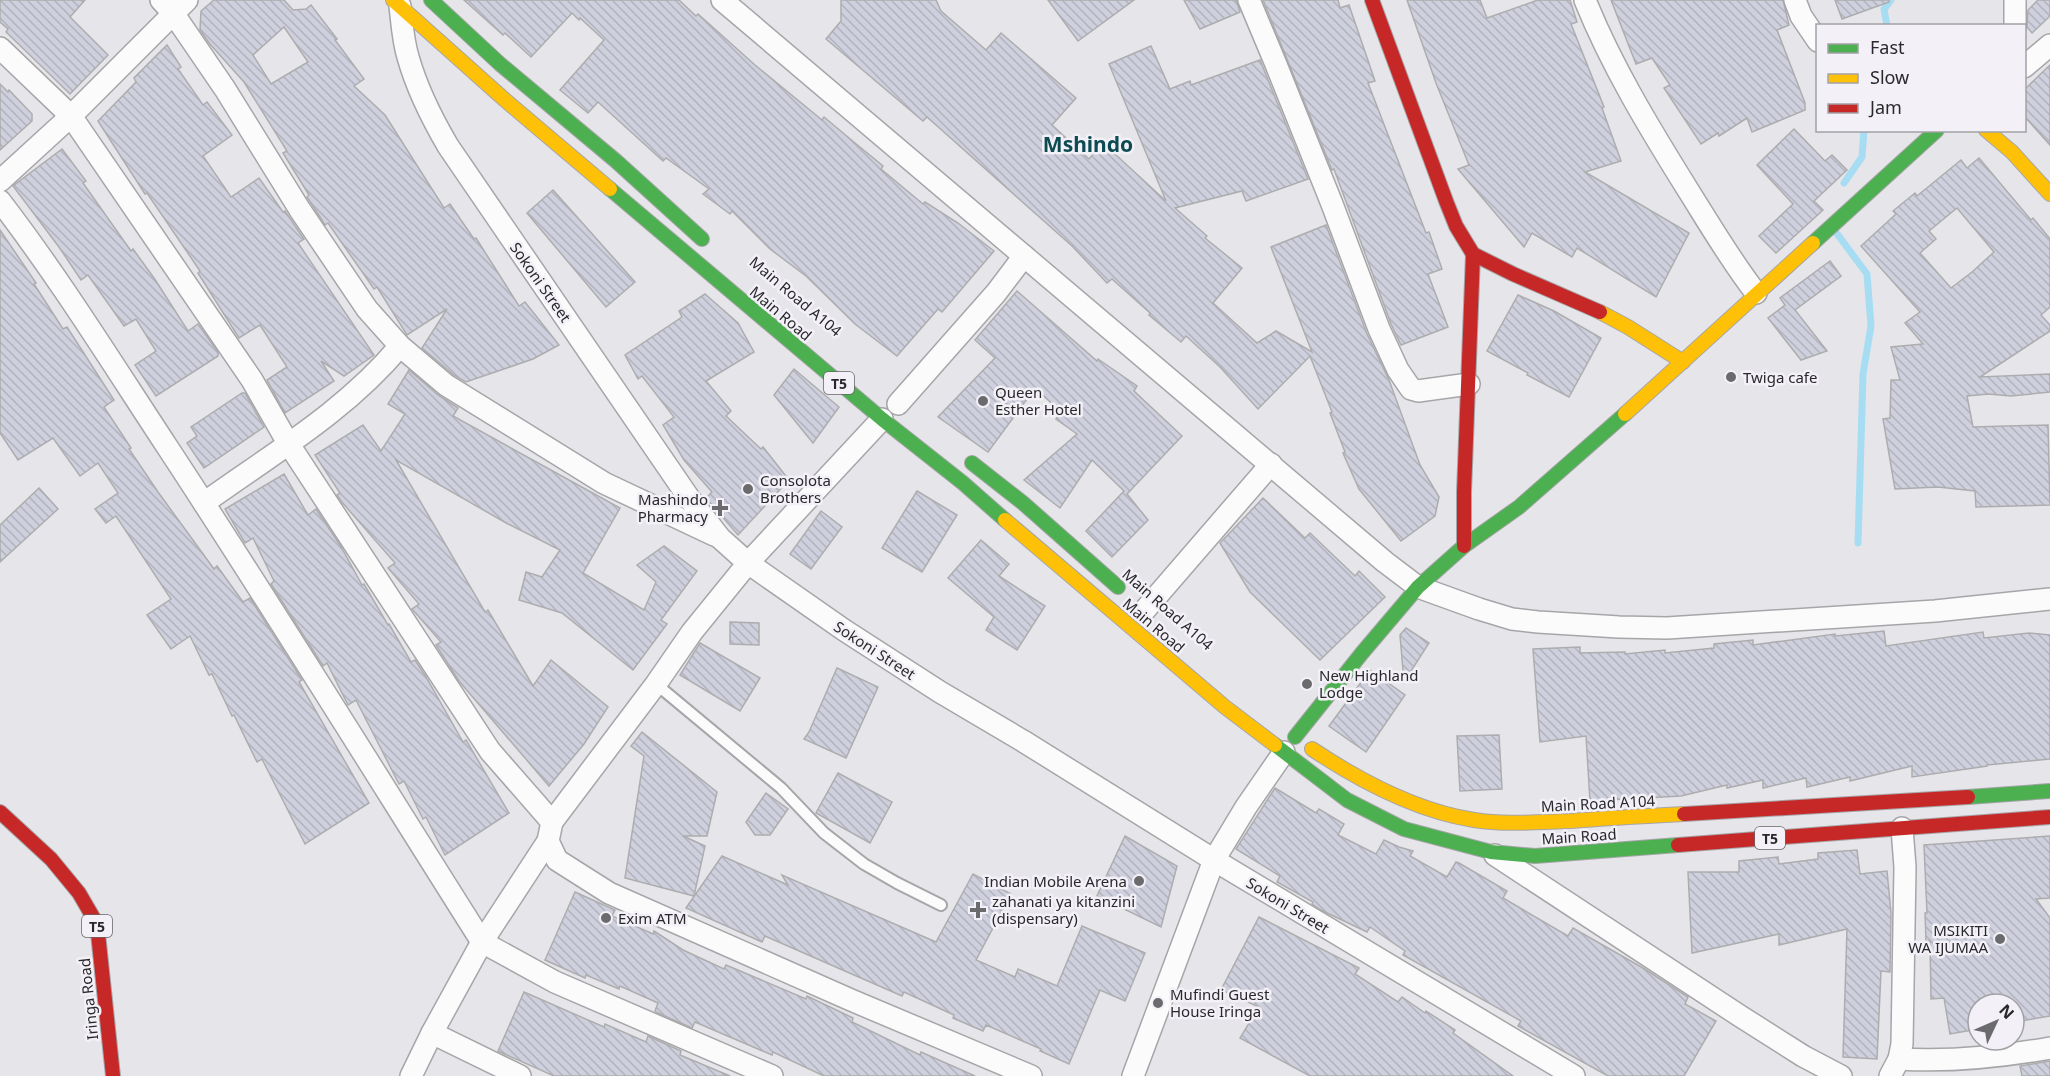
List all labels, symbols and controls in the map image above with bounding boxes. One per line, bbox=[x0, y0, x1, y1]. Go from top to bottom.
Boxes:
legend bbox=[1816, 24, 2026, 132]
text: Fast bbox=[1870, 35, 1905, 59]
text: Slow bbox=[1870, 65, 1909, 89]
text: Jam bbox=[1868, 95, 1902, 119]
district label: Mshindo bbox=[1043, 130, 1133, 158]
street label: Sokoni Street bbox=[506, 238, 576, 326]
street label: Main Road A104 bbox=[746, 252, 846, 340]
street label: Main Road bbox=[746, 282, 816, 344]
place label: Twiga cafe bbox=[1743, 367, 1817, 387]
marker: Twiga cafe bbox=[1724, 370, 1738, 384]
road number: T5 bbox=[824, 372, 854, 394]
place label: Queen Esther Hotel bbox=[995, 382, 1082, 419]
marker: Queen Esther Hotel bbox=[976, 394, 990, 408]
place label: Consolota Brothers bbox=[760, 470, 831, 507]
marker: Consolota Brothers bbox=[741, 482, 755, 496]
place label: Mashindo Pharmacy bbox=[638, 489, 708, 526]
marker: Mashindo Pharmacy bbox=[713, 501, 727, 515]
street label: Main Road A104 bbox=[1119, 565, 1217, 653]
street label: Main Road bbox=[1119, 594, 1189, 656]
street label: Sokoni Street bbox=[830, 616, 920, 684]
place label: New Highland Lodge bbox=[1319, 665, 1419, 702]
marker: New Highland Lodge bbox=[1300, 677, 1314, 691]
street label: Main Road A104 bbox=[1540, 790, 1656, 816]
street label: Main Road bbox=[1541, 823, 1617, 849]
road number: T5 bbox=[1755, 827, 1785, 849]
place label: Indian Mobile Arena bbox=[984, 871, 1127, 891]
street label: Sokoni Street bbox=[1243, 872, 1334, 938]
marker: Indian Mobile Arena bbox=[1132, 874, 1146, 888]
place label: zahanati ya kitanzini (dispensary) bbox=[992, 891, 1135, 928]
marker: zahanati ya kitanzini (dispensary) bbox=[969, 901, 987, 919]
place label: Exim ATM bbox=[618, 908, 687, 928]
marker: Exim ATM bbox=[599, 911, 613, 925]
road number: T5 bbox=[82, 915, 112, 937]
place label: MSIKITI WA IJUMAA bbox=[1908, 920, 1988, 957]
marker: MSIKITI WA IJUMAA bbox=[1993, 932, 2007, 946]
street label: Iringa Road bbox=[74, 957, 102, 1041]
place label: Mufindi Guest House Iringa bbox=[1170, 984, 1270, 1021]
north arrow bbox=[1966, 992, 2026, 1052]
marker: Mufindi Guest House Iringa bbox=[1151, 996, 1165, 1010]
text: N bbox=[1994, 999, 2019, 1024]

